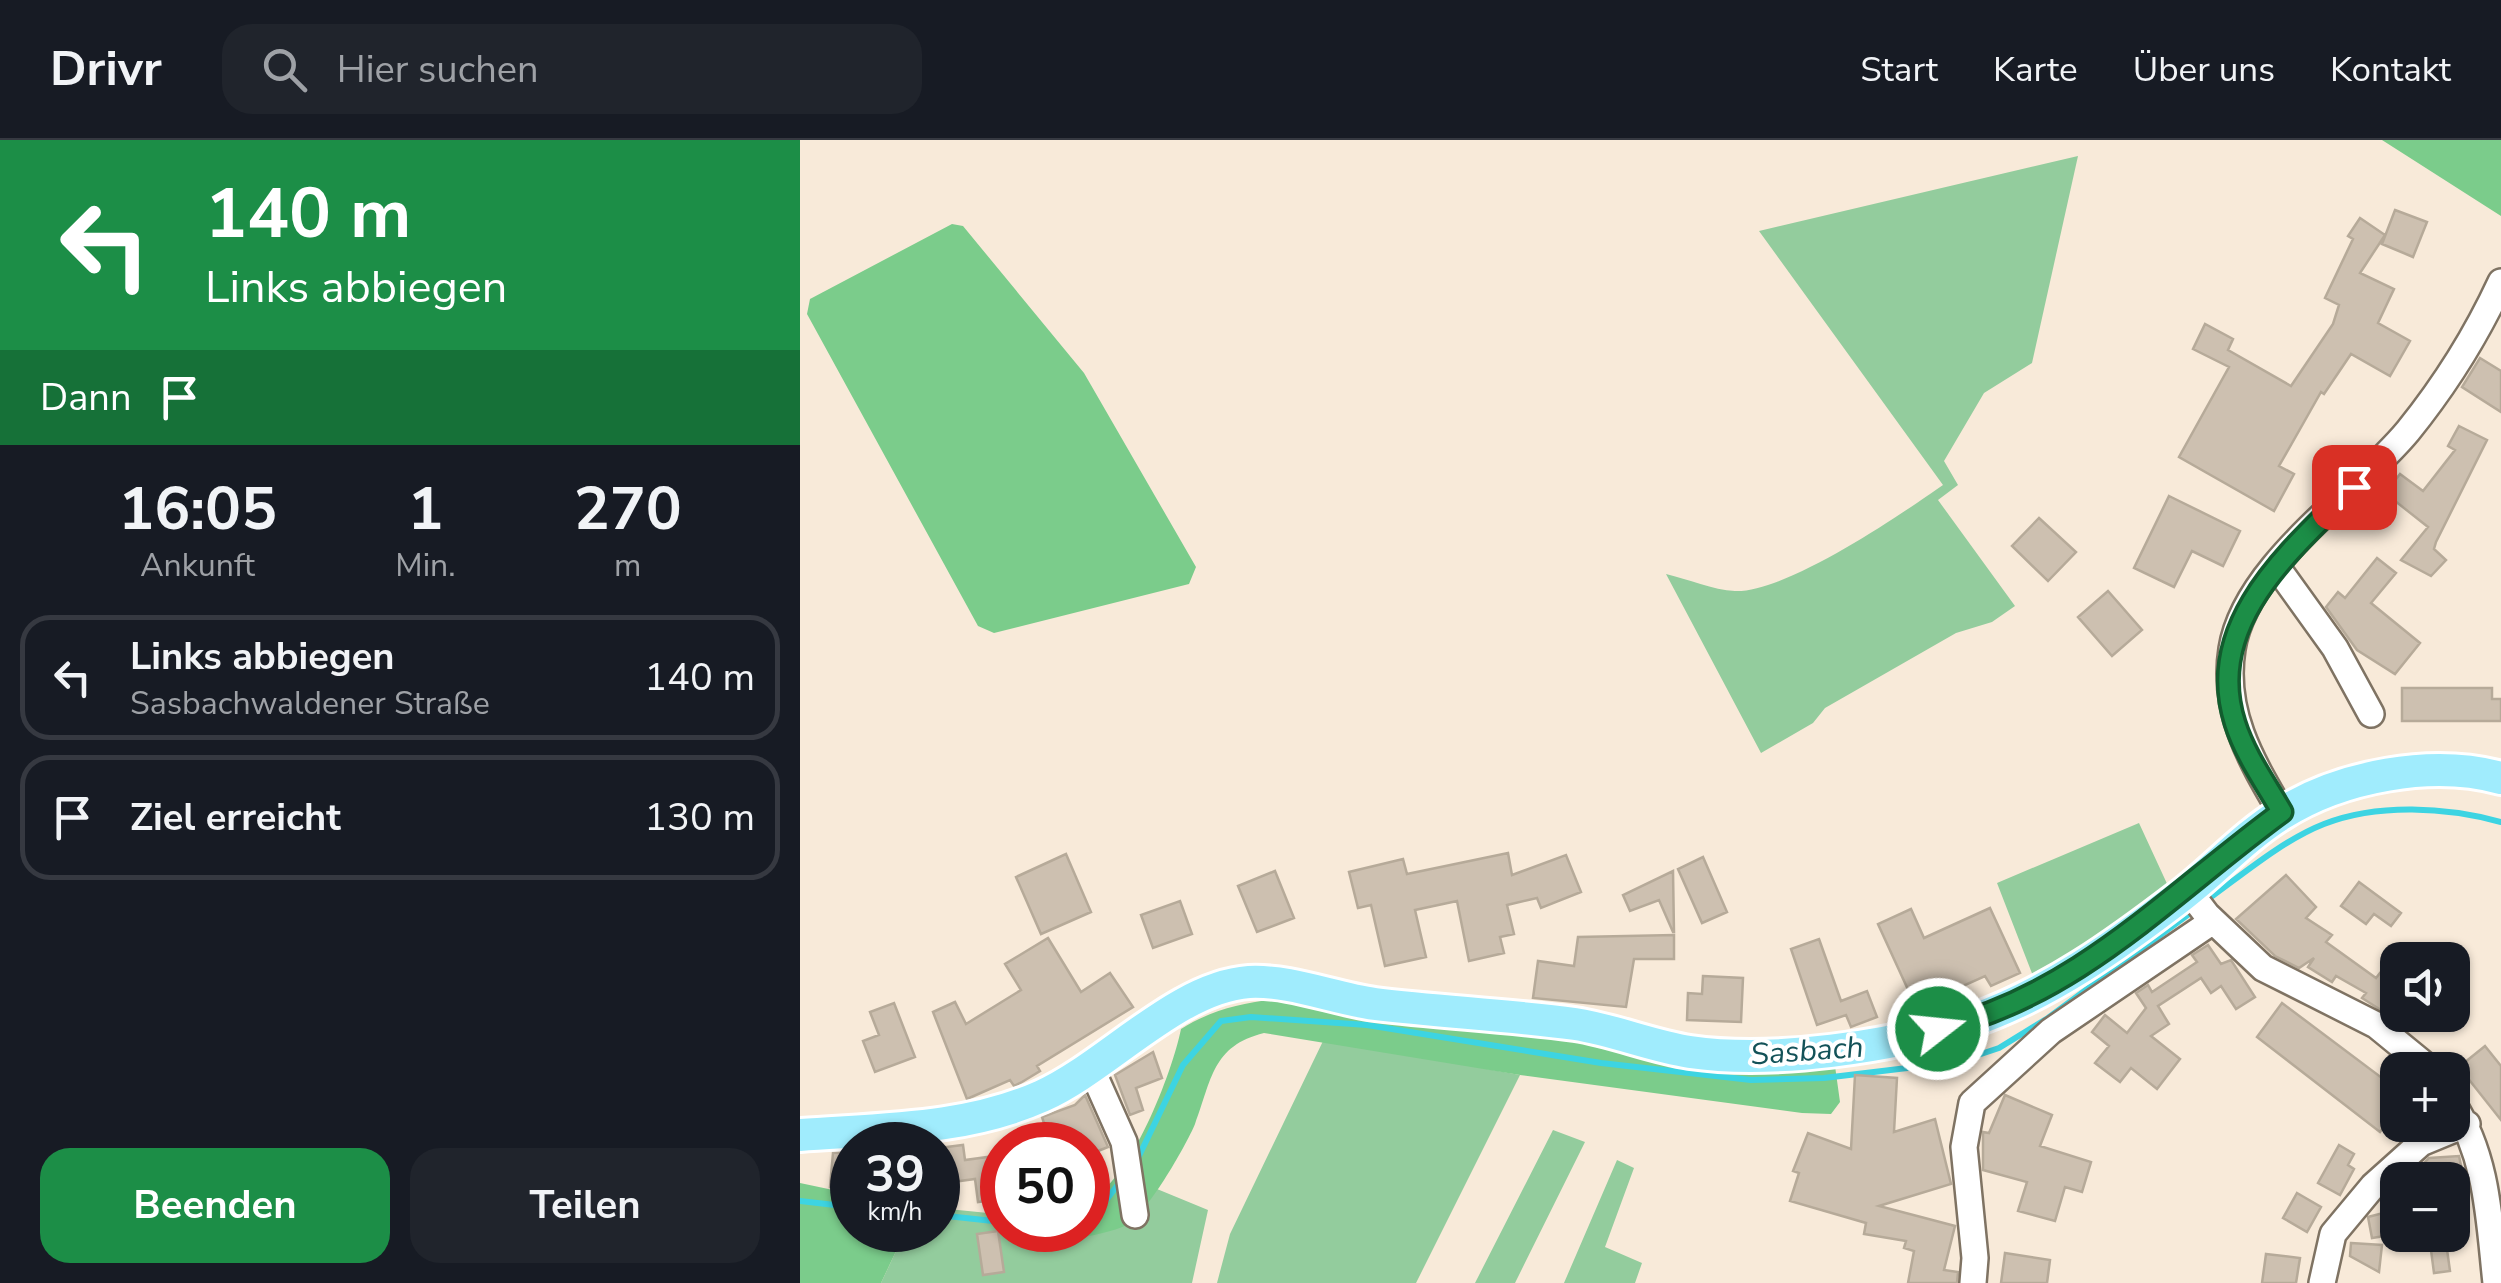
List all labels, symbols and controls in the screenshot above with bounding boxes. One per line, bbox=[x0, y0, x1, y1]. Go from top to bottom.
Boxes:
search box bbox=[222, 24, 922, 114]
text: Drivr bbox=[50, 36, 162, 102]
icon: search bbox=[257, 42, 312, 97]
text: Hier suchen bbox=[337, 44, 539, 95]
text: Start bbox=[1860, 46, 1938, 93]
text: Karte bbox=[1993, 46, 2078, 93]
text: Über uns bbox=[2133, 46, 2275, 93]
text: Kontakt bbox=[2330, 46, 2451, 93]
text: 140 m bbox=[205, 166, 411, 262]
icon: left bbox=[40, 180, 170, 310]
text: Links abbiegen bbox=[205, 257, 507, 318]
icon: arrive bbox=[152, 370, 207, 425]
text: Dann bbox=[40, 372, 132, 423]
pin bbox=[2312, 445, 2397, 530]
icon: arrive bbox=[2327, 460, 2382, 515]
text: 16:05 bbox=[118, 468, 277, 550]
text: 1 bbox=[407, 468, 443, 550]
text: 270 bbox=[574, 468, 682, 550]
text: Ankunft bbox=[140, 544, 255, 587]
text: Min. bbox=[395, 544, 456, 587]
text: m bbox=[614, 544, 641, 587]
text: Links abbiegen bbox=[130, 631, 395, 682]
icon: left bbox=[45, 650, 100, 705]
text: 140 m bbox=[644, 652, 755, 703]
text: Sasbachwaldener Straße bbox=[130, 682, 490, 725]
icon: arrive bbox=[45, 790, 100, 845]
text: Ziel erreicht bbox=[130, 792, 341, 843]
text: 130 m bbox=[644, 792, 755, 843]
map controls bbox=[2380, 942, 2470, 1252]
button: sound bbox=[2380, 942, 2470, 1032]
position arrow bbox=[1886, 977, 1990, 1081]
water label: Sasbach bbox=[1749, 1027, 1865, 1075]
button: + bbox=[2380, 1052, 2470, 1142]
speed limit sign: 50 bbox=[980, 1122, 1110, 1252]
text: 39 bbox=[865, 1140, 925, 1209]
button: Beenden bbox=[40, 1148, 390, 1263]
button: Teilen bbox=[410, 1148, 760, 1263]
button: − bbox=[2380, 1162, 2470, 1252]
text: km/h bbox=[867, 1195, 923, 1229]

